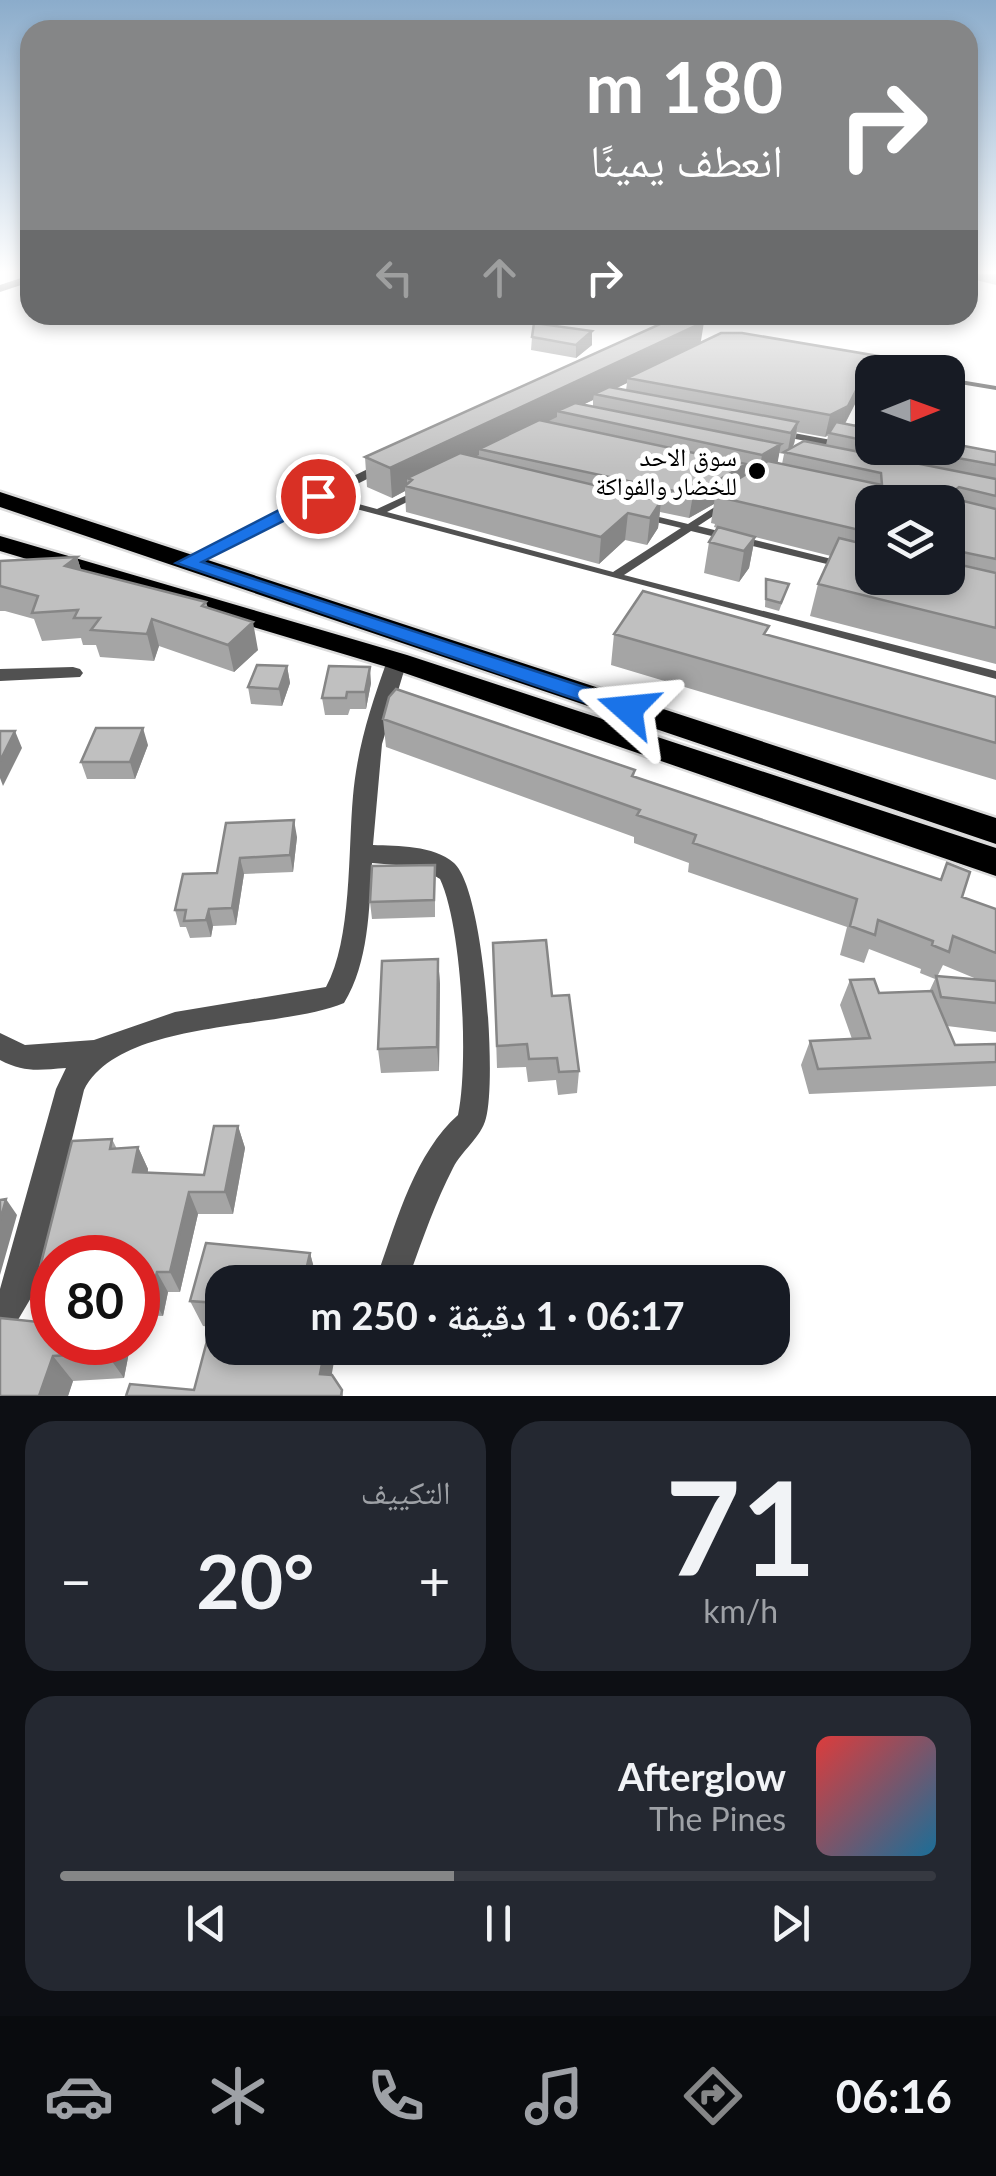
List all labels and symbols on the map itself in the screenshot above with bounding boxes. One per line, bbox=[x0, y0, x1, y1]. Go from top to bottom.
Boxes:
north arrow bbox=[855, 355, 965, 465]
place label: سوق الاحد للخضار والفواكة bbox=[595, 441, 737, 500]
pin bbox=[276, 454, 361, 539]
marker: سوق الاحد للخضار والفواكة bbox=[746, 460, 768, 482]
position arrow bbox=[576, 657, 680, 761]
speed limit sign: 80 bbox=[30, 1235, 160, 1365]

